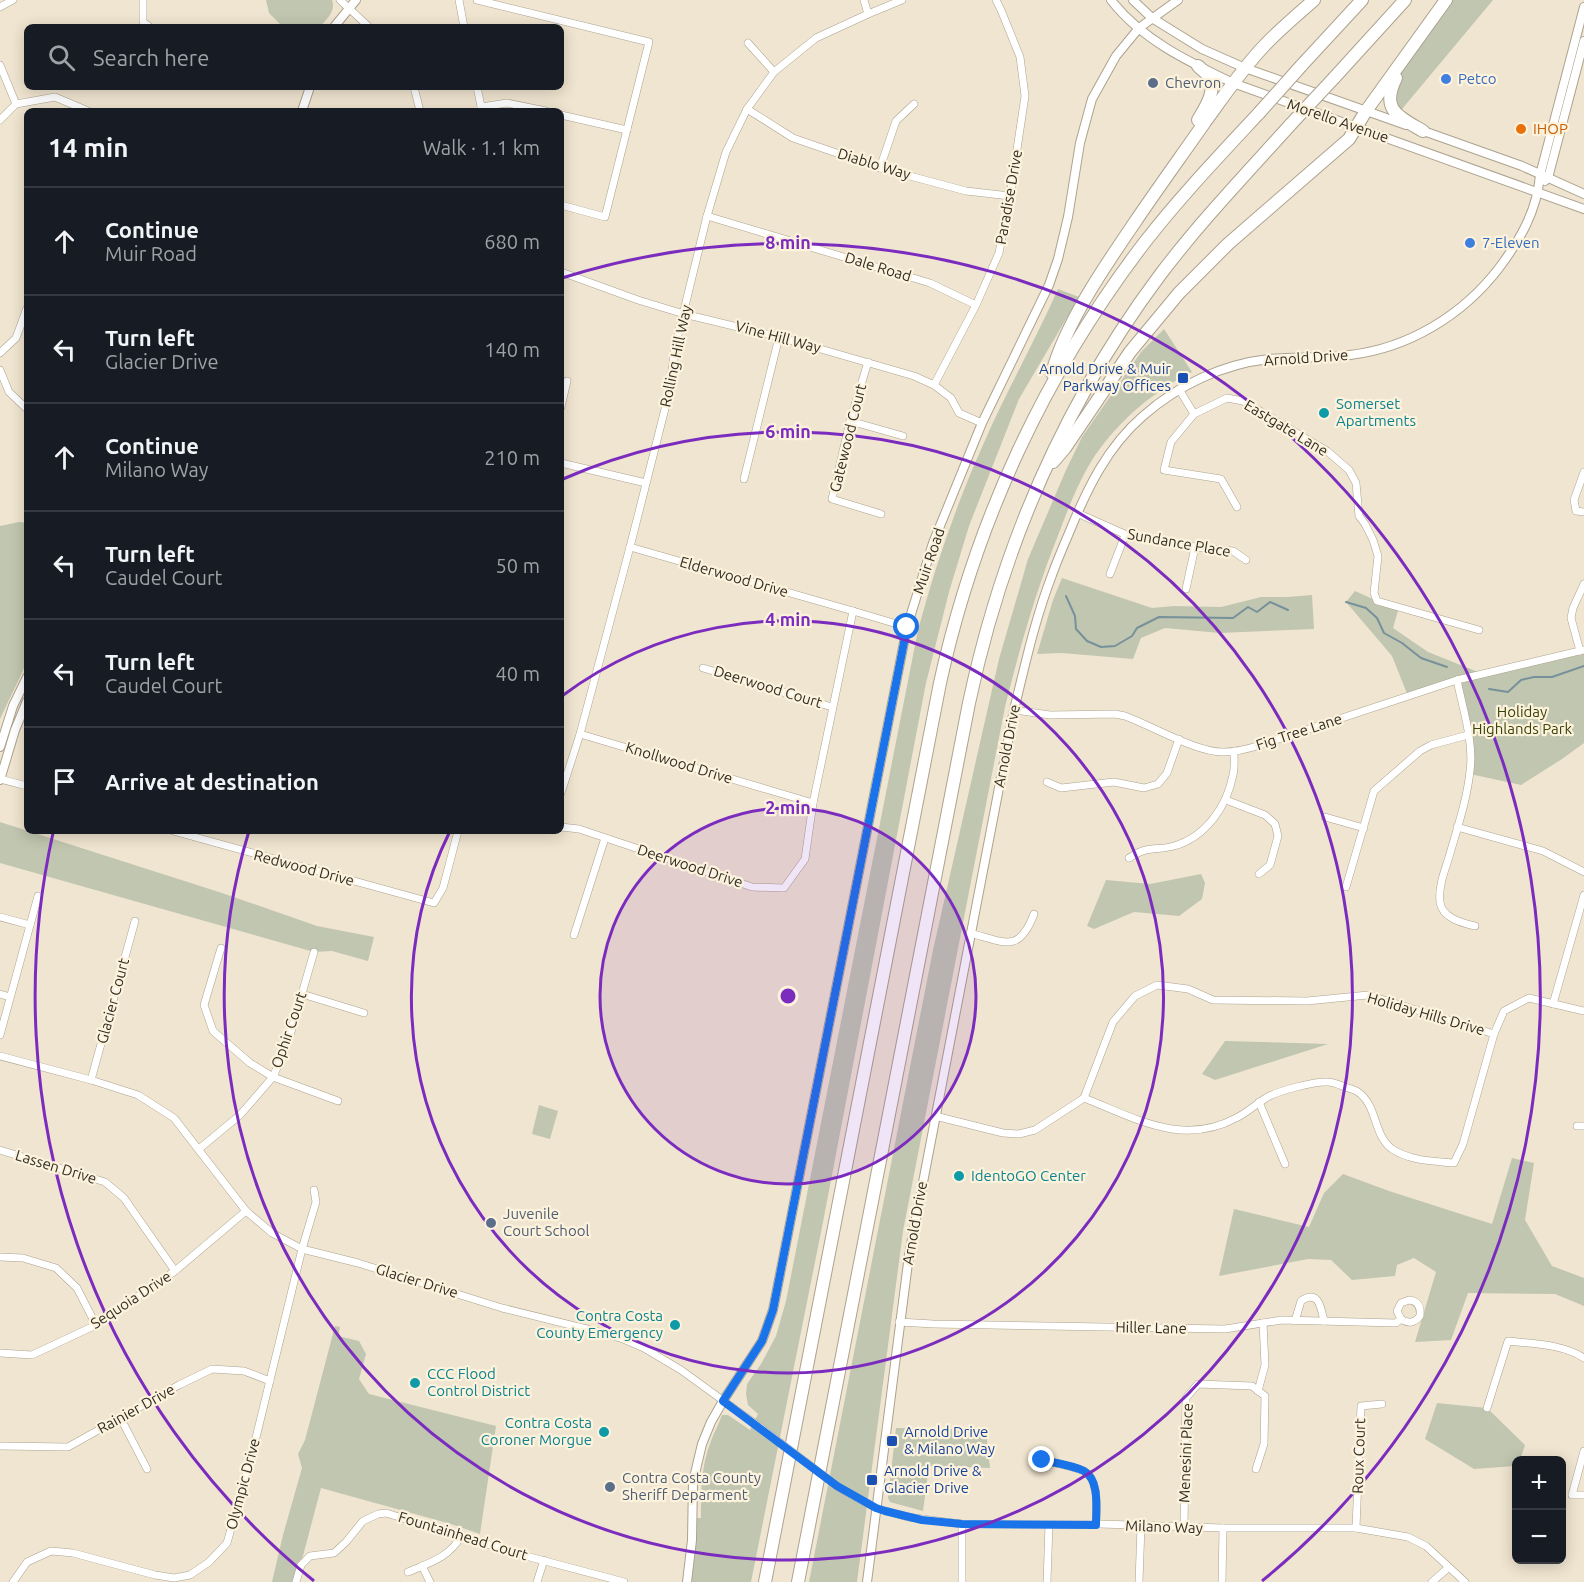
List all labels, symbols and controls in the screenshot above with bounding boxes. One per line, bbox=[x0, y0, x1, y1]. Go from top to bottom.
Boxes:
search box bbox=[24, 24, 564, 90]
icon: search bbox=[45, 41, 78, 74]
text: Search here bbox=[93, 45, 209, 70]
place label: Petco bbox=[1458, 70, 1497, 87]
marker: Petco bbox=[1439, 72, 1453, 86]
place label: Chevron bbox=[1165, 74, 1221, 91]
marker: Chevron bbox=[1146, 76, 1160, 90]
street label: Morello Avenue bbox=[1285, 95, 1391, 146]
place label: IHOP bbox=[1533, 120, 1568, 137]
marker: IHOP bbox=[1514, 122, 1528, 136]
text: 14 min bbox=[48, 133, 128, 162]
text: Walk · 1.1 km bbox=[423, 136, 540, 159]
street label: Diablo Way bbox=[836, 144, 913, 183]
street label: Paradise Drive bbox=[992, 148, 1025, 246]
text: Continue bbox=[105, 217, 199, 242]
icon: ahead bbox=[48, 225, 81, 258]
text: 680 m bbox=[484, 230, 540, 253]
text: 8 min bbox=[765, 232, 811, 252]
place label: 7-Eleven bbox=[1482, 234, 1540, 251]
marker: 7-Eleven bbox=[1463, 236, 1477, 250]
text: Muir Road bbox=[105, 242, 197, 265]
street label: Dale Road bbox=[843, 248, 913, 285]
street label: Rolling Hill Way bbox=[656, 303, 695, 409]
street label: Vine Hill Way bbox=[734, 317, 823, 356]
text: Turn left bbox=[105, 325, 195, 350]
icon: left bbox=[48, 333, 81, 366]
text: 140 m bbox=[484, 338, 540, 361]
street label: Arnold Drive bbox=[1263, 346, 1349, 369]
text: Glacier Drive bbox=[105, 350, 218, 373]
place label: Arnold Drive & Muir Parkway Offices bbox=[1039, 360, 1171, 394]
marker: Arnold Drive & Muir Parkway Offices bbox=[1176, 371, 1190, 385]
street label: Gatewood Court bbox=[826, 382, 869, 494]
place label: Somerset Apartments bbox=[1336, 395, 1416, 429]
street label: Eastgate Lane bbox=[1241, 396, 1331, 459]
marker: Somerset Apartments bbox=[1317, 406, 1331, 420]
text: 6 min bbox=[765, 421, 811, 441]
text: Continue bbox=[105, 433, 199, 458]
icon: ahead bbox=[48, 441, 81, 474]
text: 210 m bbox=[484, 446, 540, 469]
text: Milano Way bbox=[105, 458, 209, 481]
street label: Muir Road bbox=[909, 525, 948, 596]
street label: Sundance Place bbox=[1126, 525, 1232, 560]
text: Turn left bbox=[105, 541, 195, 566]
icon: left bbox=[48, 549, 81, 582]
street label: Elderwood Drive bbox=[678, 553, 790, 600]
text: 50 m bbox=[496, 554, 540, 577]
text: Caudel Court bbox=[105, 566, 222, 589]
text: 4 min bbox=[765, 609, 811, 629]
route start bbox=[893, 613, 919, 639]
text: Turn left bbox=[105, 649, 195, 674]
icon: left bbox=[48, 657, 81, 690]
text: 40 m bbox=[496, 662, 540, 685]
street label: Deerwood Court bbox=[712, 662, 825, 711]
text: Caudel Court bbox=[105, 674, 222, 697]
street label: Arnold Drive bbox=[990, 703, 1023, 789]
park label: Holiday Highlands Park bbox=[1472, 703, 1572, 737]
street label: Fig Tree Lane bbox=[1254, 710, 1344, 753]
street label: Knollwood Drive bbox=[624, 738, 735, 787]
icon: arrive bbox=[48, 765, 81, 798]
text: Arrive at destination bbox=[105, 769, 319, 794]
text: 2 min bbox=[765, 797, 811, 817]
street label: Deerwood Drive bbox=[635, 840, 745, 891]
street label: Redwood Drive bbox=[252, 846, 356, 889]
street label: Glacier Court bbox=[93, 956, 132, 1045]
centre of rings bbox=[778, 986, 798, 1006]
street label: Ophir Court bbox=[267, 989, 310, 1070]
street label: Holiday Hills Drive bbox=[1365, 989, 1487, 1038]
street label: Lassen Drive bbox=[13, 1146, 99, 1187]
place label: IdentoGO Center bbox=[971, 1167, 1086, 1184]
marker: IdentoGO Center bbox=[952, 1169, 966, 1183]
street label: Arnold Drive bbox=[899, 1180, 930, 1266]
place label: Juvenile Court School bbox=[503, 1205, 589, 1239]
marker: Juvenile Court School bbox=[484, 1216, 498, 1230]
street label: Glacier Drive bbox=[374, 1260, 460, 1301]
street label: Sequoia Drive bbox=[87, 1267, 174, 1332]
place label: Contra Costa County Emergency bbox=[536, 1307, 663, 1341]
marker: Contra Costa County Emergency bbox=[668, 1318, 682, 1332]
street label: Hiller Lane bbox=[1115, 1318, 1187, 1337]
place label: CCC Flood Control District bbox=[427, 1365, 530, 1399]
marker: CCC Flood Control District bbox=[408, 1376, 422, 1390]
street label: Rainier Drive bbox=[94, 1380, 177, 1437]
street label: Menesini Place bbox=[1175, 1403, 1196, 1503]
place label: Contra Costa Coroner Morgue bbox=[481, 1414, 592, 1448]
street label: Roux Court bbox=[1349, 1418, 1368, 1494]
place label: Arnold Drive & Milano Way bbox=[904, 1423, 995, 1457]
marker: Contra Costa Coroner Morgue bbox=[597, 1425, 611, 1439]
marker: Arnold Drive & Milano Way bbox=[885, 1434, 899, 1448]
street label: Olympic Drive bbox=[222, 1436, 263, 1531]
route end bbox=[1028, 1446, 1054, 1472]
map controls bbox=[1512, 1456, 1566, 1564]
button: + bbox=[1512, 1456, 1566, 1510]
place label: Arnold Drive & Glacier Drive bbox=[884, 1462, 982, 1496]
place label: Contra Costa County Sheriff Deparment bbox=[622, 1469, 761, 1503]
marker: Arnold Drive & Glacier Drive bbox=[865, 1473, 879, 1487]
marker: Contra Costa County Sheriff Deparment bbox=[603, 1480, 617, 1494]
street label: Fountainhead Court bbox=[396, 1508, 530, 1563]
button: − bbox=[1512, 1510, 1566, 1564]
street label: Milano Way bbox=[1125, 1517, 1203, 1536]

